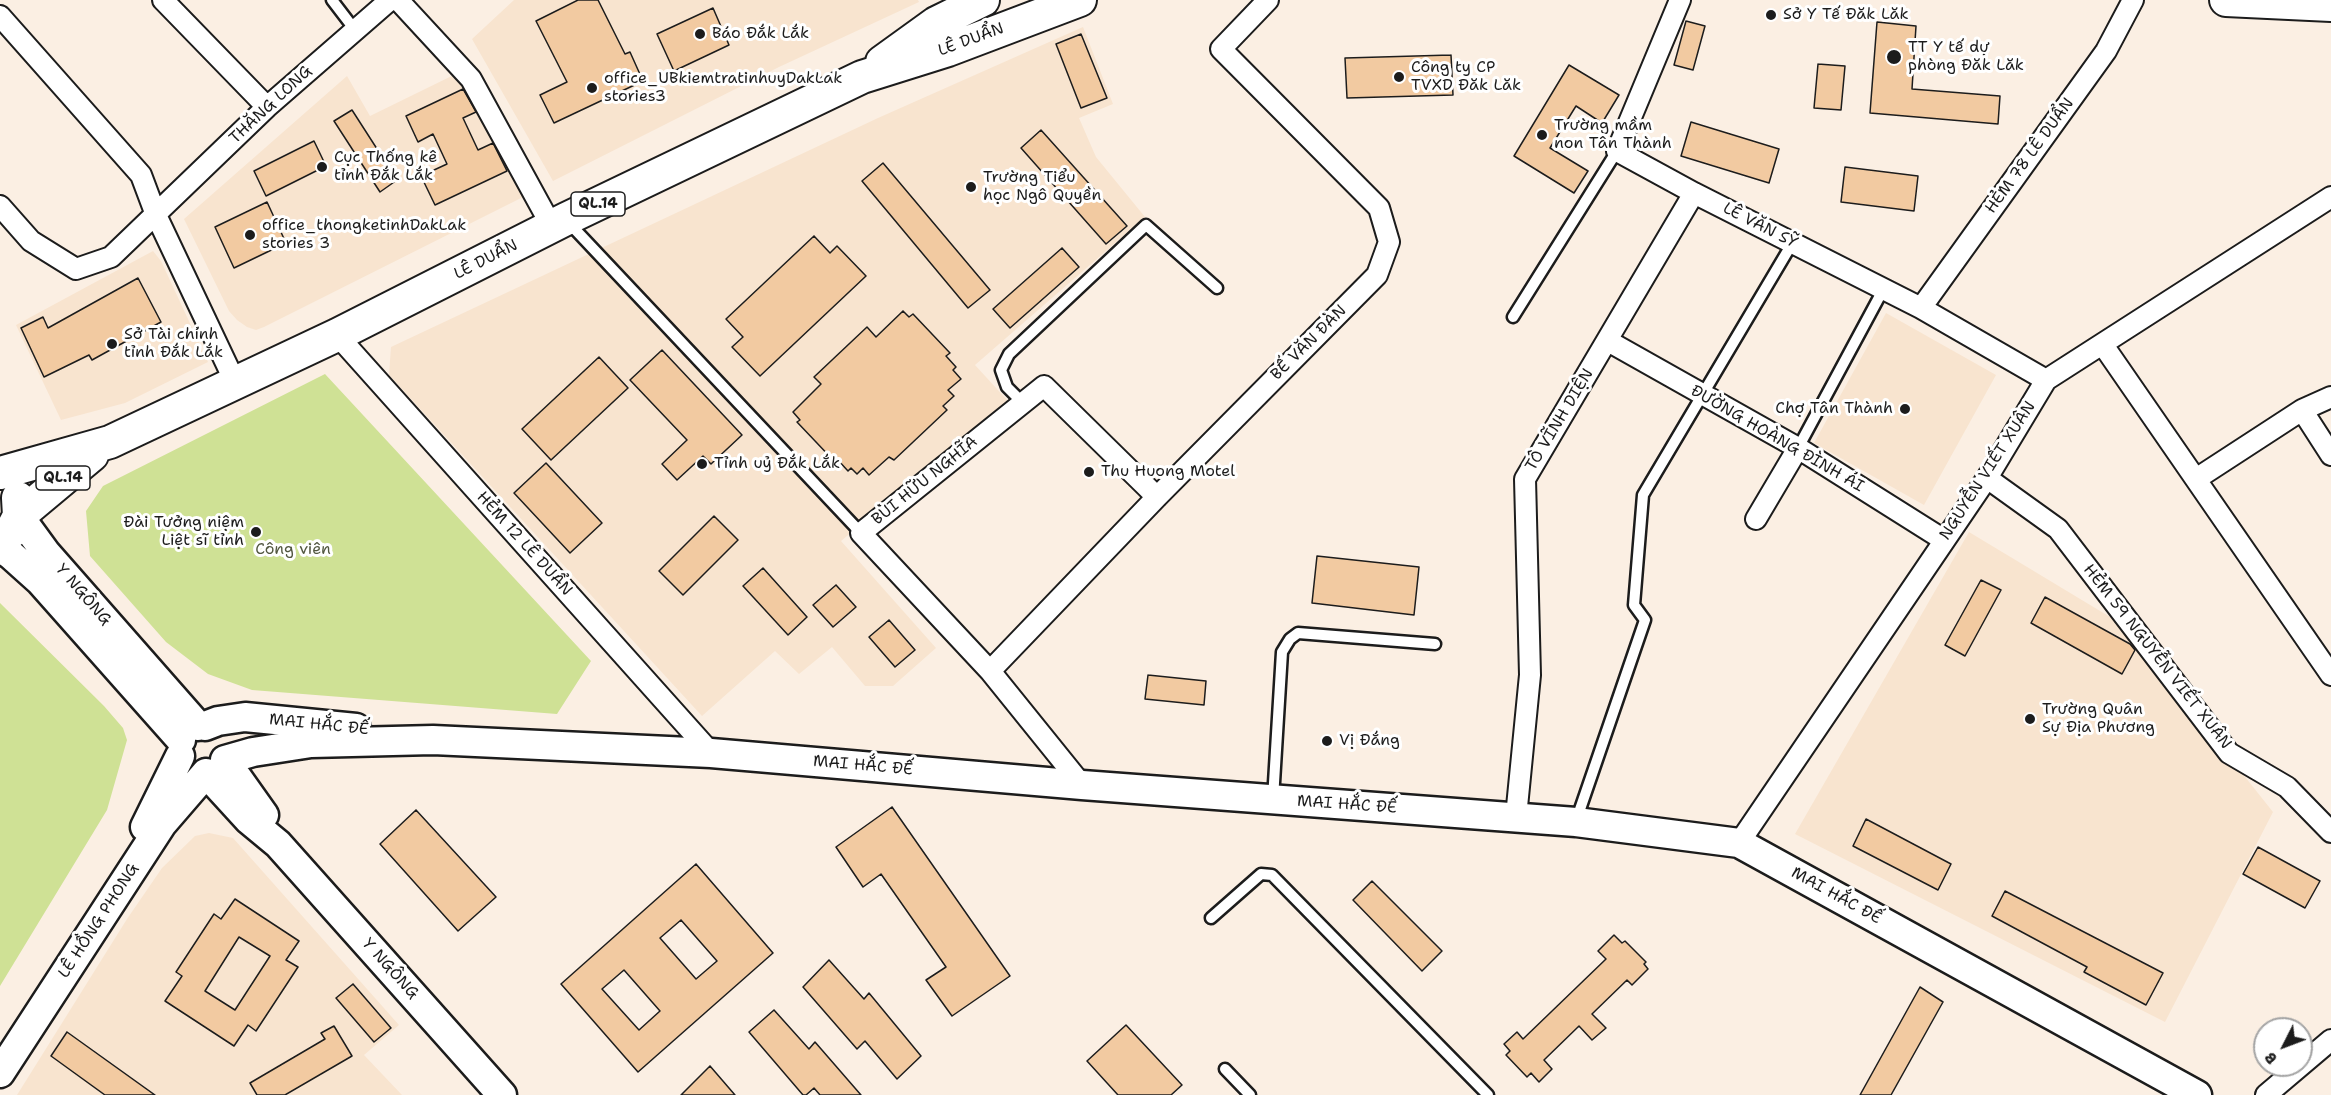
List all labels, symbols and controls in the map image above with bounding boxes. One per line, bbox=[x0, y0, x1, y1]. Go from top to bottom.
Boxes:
place label: Sở Y Tế Đăk Lăk bbox=[1783, 5, 1909, 25]
marker: Sở Y Tế Đăk Lăk bbox=[1764, 8, 1778, 22]
street label: LÊ DUẨN bbox=[935, 19, 1007, 61]
place label: Báo Đắk Lắk bbox=[712, 24, 809, 44]
marker: Báo Đắk Lắk bbox=[693, 27, 707, 41]
place label: TT Y tế dự phòng Đăk Lăk bbox=[1908, 38, 2024, 76]
marker: TT Y tế dự phòng Đăk Lăk bbox=[1885, 48, 1903, 66]
place label: Công ty CP TVXD Đăk Lăk bbox=[1411, 58, 1521, 96]
street label: THĂNG LONG bbox=[226, 62, 316, 148]
place label: office_UBkiemtratinhuyDakLak stories3 bbox=[604, 69, 842, 107]
marker: Công ty CP TVXD Đăk Lăk bbox=[1392, 70, 1406, 84]
marker: office_UBkiemtratinhuyDakLak stories3 bbox=[585, 81, 599, 95]
street label: HẺM 78 LÊ DUẨN bbox=[1982, 94, 2078, 218]
place label: Trường mầm non Tân Thành bbox=[1554, 116, 1672, 154]
marker: Trường mầm non Tân Thành bbox=[1535, 128, 1549, 142]
place label: Cục Thống kê tỉnh Đắk Lắk bbox=[334, 148, 437, 186]
marker: Cục Thống kê tỉnh Đắk Lắk bbox=[315, 160, 329, 174]
place label: Trường Tiểu học Ngô Quyền bbox=[983, 168, 1101, 206]
marker: Trường Tiểu học Ngô Quyền bbox=[964, 180, 978, 194]
road number: QL.14 bbox=[571, 192, 625, 216]
street label: LÊ VĂN SỸ bbox=[1719, 199, 1801, 253]
place label: office_thongketinhDakLak stories 3 bbox=[262, 216, 466, 254]
marker: office_thongketinhDakLak stories 3 bbox=[243, 228, 257, 242]
street label: LÊ DUẨN bbox=[451, 236, 521, 284]
street label: BẾ VĂN ĐÀN bbox=[1267, 301, 1351, 385]
place label: Sở Tài chính tỉnh Đắk Lắk bbox=[124, 325, 223, 363]
marker: Sở Tài chính tỉnh Đắk Lắk bbox=[105, 337, 119, 351]
street label: TÔ VĨNH DIỆN bbox=[1522, 366, 1598, 474]
street label: ĐƯỜNG HOÀNG ĐÌNH ÁI bbox=[1687, 381, 1867, 497]
street label: NGUYỄN VIẾT XUÂN bbox=[1936, 398, 2040, 544]
place label: Chợ Tân Thành bbox=[1775, 399, 1893, 419]
marker: Chợ Tân Thành bbox=[1898, 402, 1912, 416]
street label: BÙI HỮU NGHĨA bbox=[868, 433, 982, 529]
place label: Tỉnh uỷ Đắk Lắk bbox=[714, 454, 840, 474]
marker: Tỉnh uỷ Đắk Lắk bbox=[695, 457, 709, 471]
place label: Thu Huong Motel bbox=[1101, 462, 1235, 482]
marker: Thu Huong Motel bbox=[1082, 465, 1096, 479]
road number: QL.14 bbox=[36, 466, 90, 490]
street label: HẺM 12 LÊ DUẨN bbox=[472, 488, 576, 600]
place label: Đài Tưởng niệm Liệt sĩ tỉnh bbox=[124, 513, 244, 551]
marker: Đài Tưởng niệm Liệt sĩ tỉnh bbox=[249, 525, 263, 539]
park label: Công viên bbox=[255, 540, 331, 560]
street label: Y NGÔNG bbox=[51, 560, 115, 630]
street label: HẺM 59 NGUYỄN VIẾT XUÂN bbox=[2079, 561, 2235, 753]
place label: Trường Quân Sự Địa Phương bbox=[2042, 700, 2155, 738]
street label: MAI HẮC ĐẾ bbox=[268, 710, 370, 740]
marker: Trường Quân Sự Địa Phương bbox=[2023, 712, 2037, 726]
place label: Vị Đắng bbox=[1339, 731, 1400, 751]
marker: Vị Đắng bbox=[1320, 734, 1334, 748]
street label: MAI HẮC ĐẾ bbox=[812, 752, 914, 780]
street label: MAI HẮC ĐẾ bbox=[1296, 792, 1398, 818]
street label: LÊ HỒNG PHONG bbox=[55, 860, 143, 982]
street label: MAI HẮC ĐẾ bbox=[1788, 863, 1884, 929]
street label: Y NGÔNG bbox=[358, 935, 422, 1003]
north arrow bbox=[2253, 1017, 2313, 1077]
text: B bbox=[2260, 1047, 2282, 1069]

